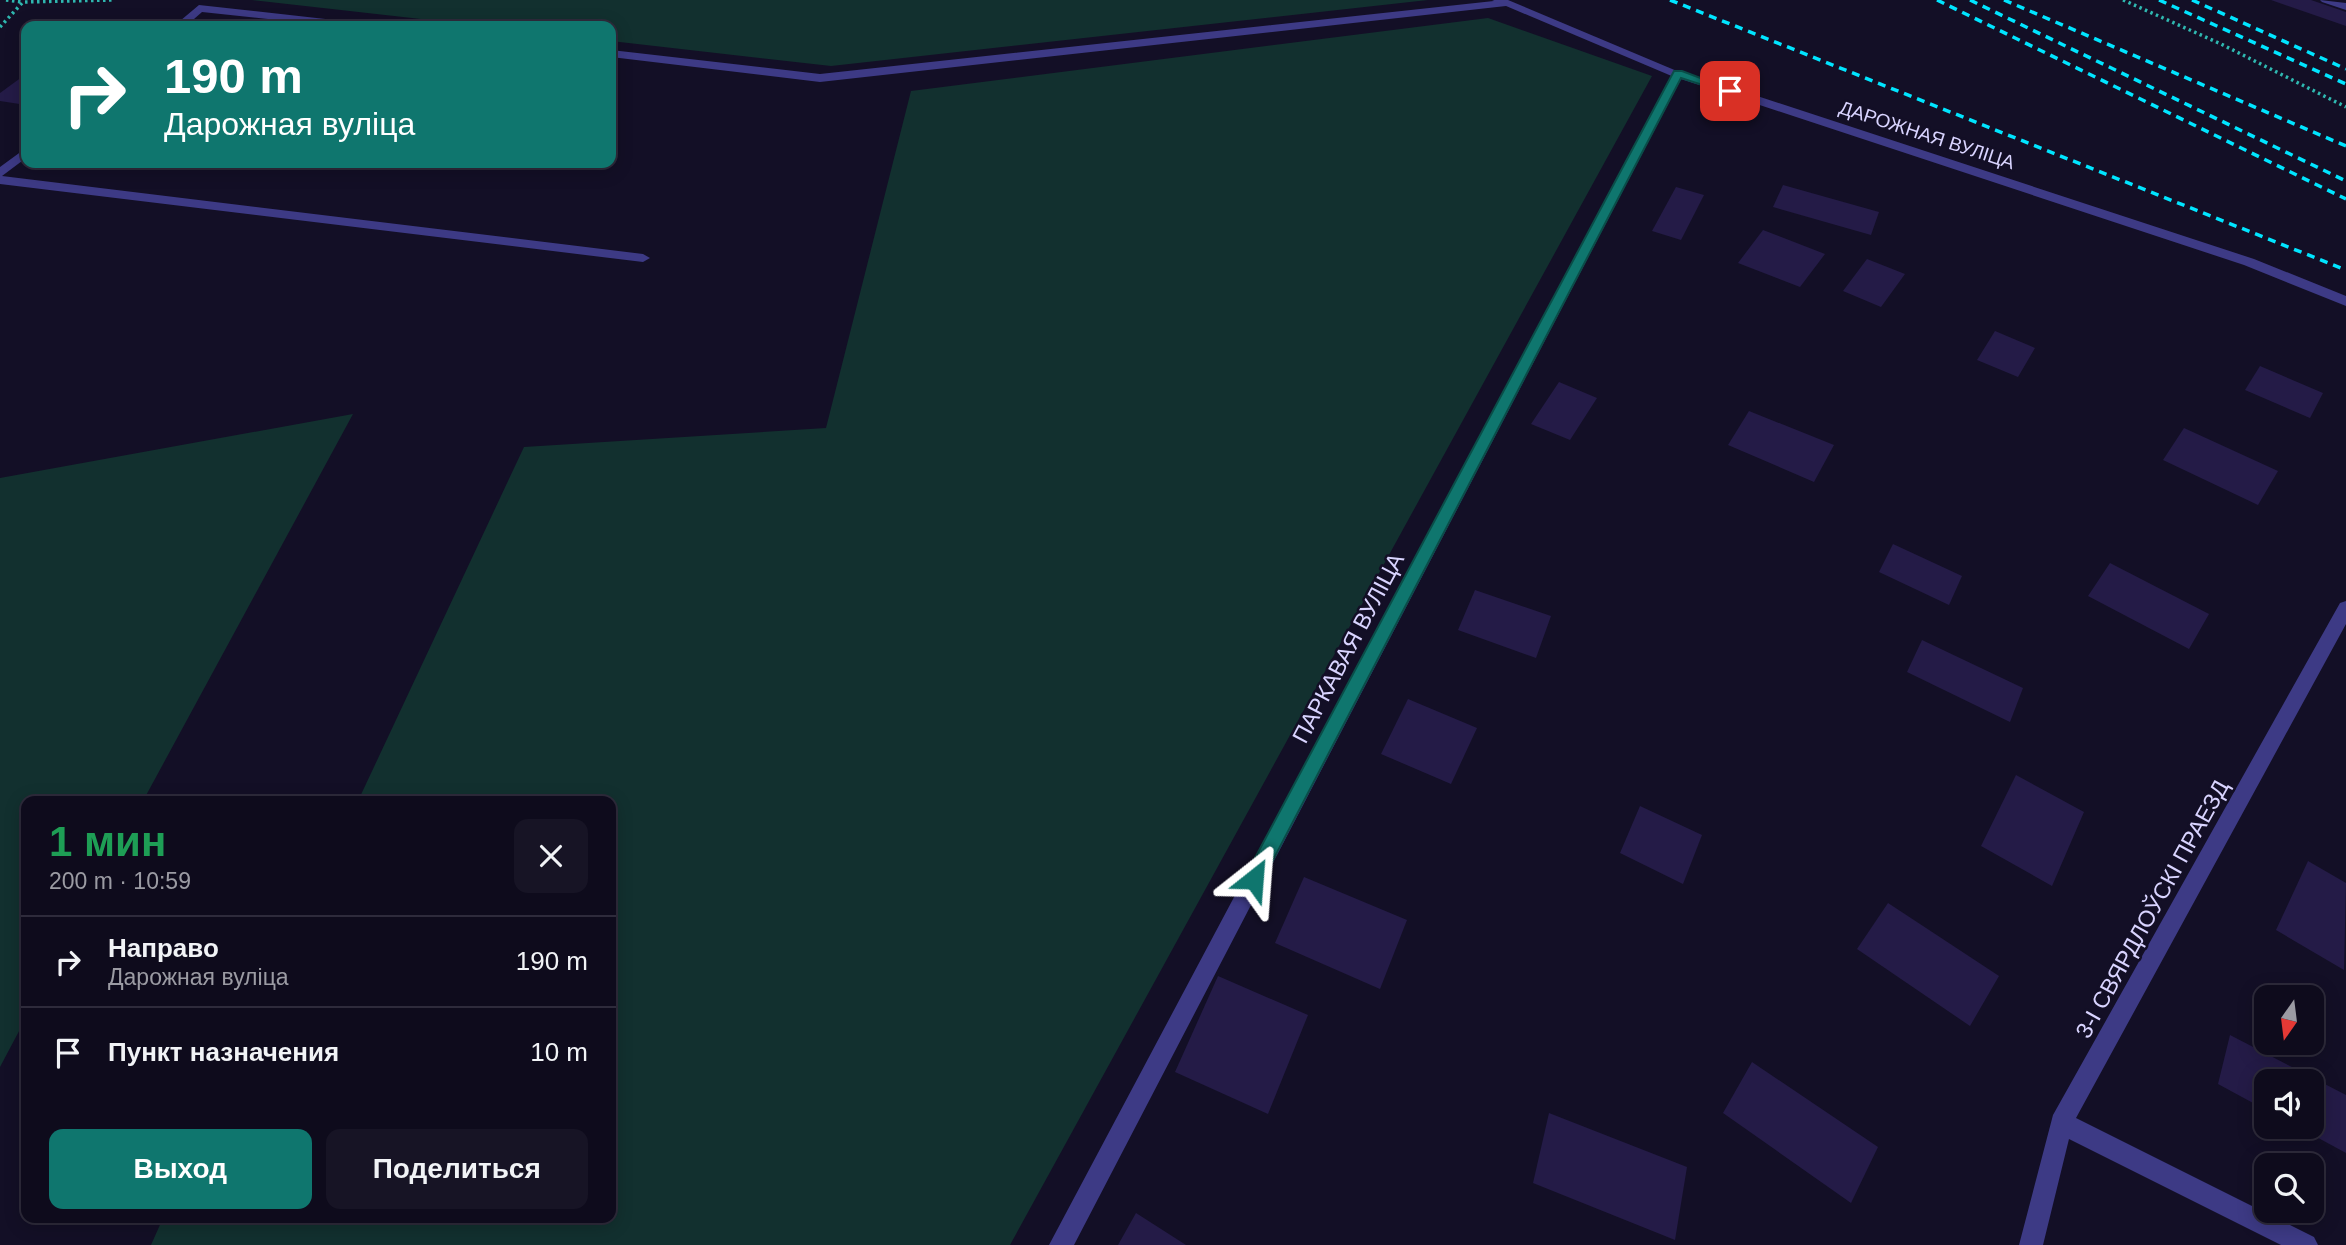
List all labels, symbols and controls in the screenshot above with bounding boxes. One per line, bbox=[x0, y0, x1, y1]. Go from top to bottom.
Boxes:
icon: right bbox=[49, 49, 140, 140]
text: 190 m bbox=[164, 49, 303, 103]
pin bbox=[1700, 61, 1760, 121]
icon: arrive bbox=[1711, 72, 1749, 110]
street label: ДАРОЖНАЯ ВУЛІЦА bbox=[1837, 97, 2018, 173]
text: Дарожная вуліца bbox=[164, 106, 415, 142]
street label: ПАРКАВАЯ ВУЛІЦА bbox=[1287, 548, 1409, 747]
street label: 3-І СВЯРДЛОЎСКІ ПРАЕЗД bbox=[2069, 775, 2234, 1042]
text: 1 мин bbox=[49, 818, 166, 865]
button: close bbox=[514, 819, 588, 893]
position arrow bbox=[1217, 842, 1291, 916]
text: 200 m · 10:59 bbox=[49, 868, 191, 894]
text: Направо bbox=[108, 933, 219, 963]
icon: right bbox=[49, 943, 87, 981]
text: 190 m bbox=[516, 946, 588, 976]
text: Дарожная вуліца bbox=[108, 964, 289, 990]
north arrow bbox=[2254, 985, 2324, 1055]
map controls bbox=[2254, 985, 2324, 1223]
icon: arrive bbox=[49, 1034, 87, 1072]
text: Пункт назначения bbox=[108, 1037, 339, 1067]
text: 10 m bbox=[530, 1037, 588, 1067]
button: sound bbox=[2254, 1069, 2324, 1139]
button: Выход bbox=[49, 1129, 312, 1209]
button: Поделиться bbox=[326, 1129, 588, 1209]
button: search bbox=[2254, 1153, 2324, 1223]

